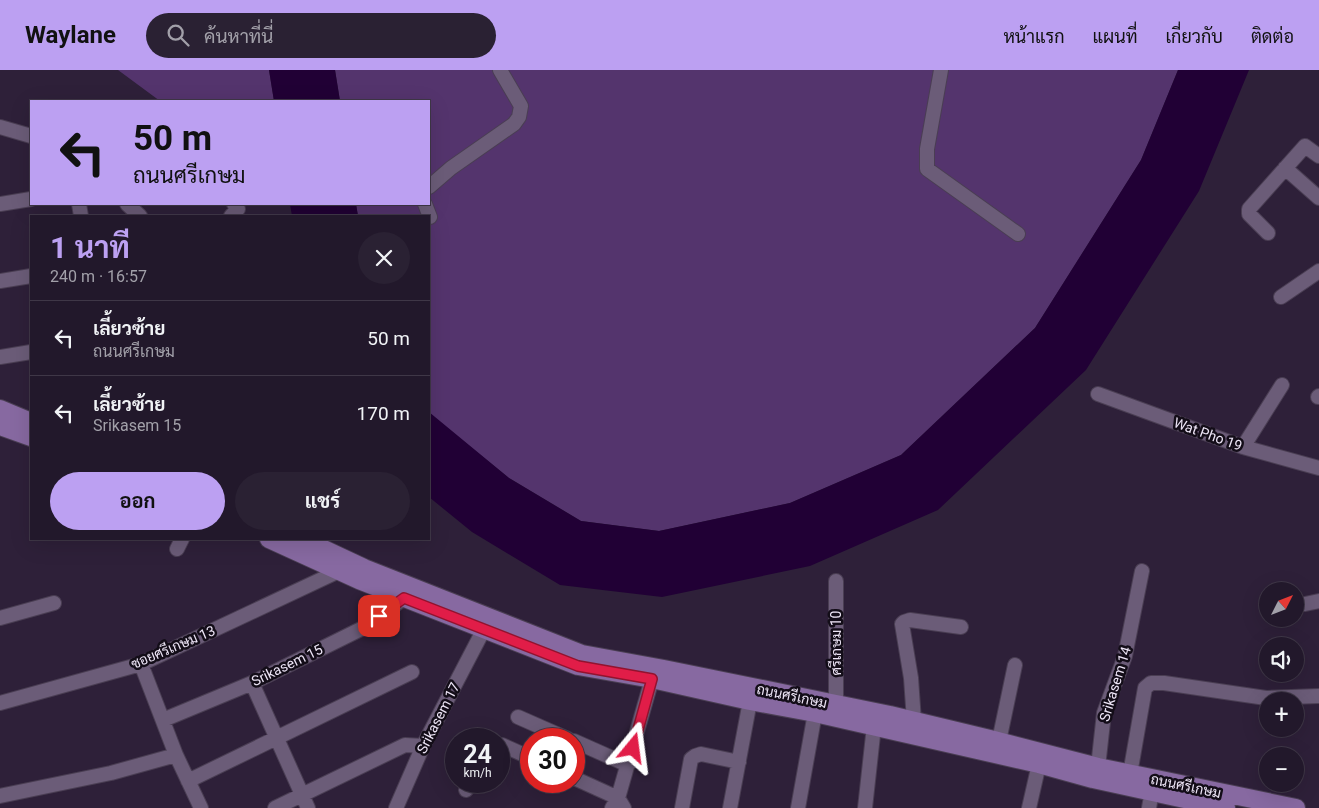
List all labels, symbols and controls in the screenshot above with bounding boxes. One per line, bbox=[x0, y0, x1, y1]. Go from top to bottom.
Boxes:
search box bbox=[146, 13, 496, 58]
text: Waylane bbox=[25, 21, 116, 49]
icon: search bbox=[164, 21, 192, 49]
text: ค้นหาที่นี่ bbox=[204, 25, 273, 48]
text: หน้าแรก bbox=[1003, 26, 1065, 47]
text: แผนที่ bbox=[1093, 26, 1137, 47]
text: เกี่ยวกับ bbox=[1165, 26, 1223, 47]
text: ติดต่อ bbox=[1251, 26, 1294, 47]
text: 50 m bbox=[133, 118, 212, 159]
icon: left bbox=[50, 120, 115, 185]
text: ถนนศรีเกษม bbox=[133, 163, 246, 188]
text: 1 นาที bbox=[50, 230, 130, 265]
button: close bbox=[358, 232, 410, 284]
text: 240 m · 16:57 bbox=[50, 267, 147, 286]
text: เลี้ยวซ้าย bbox=[93, 317, 165, 340]
icon: left bbox=[50, 324, 78, 352]
text: 50 m bbox=[367, 327, 410, 350]
text: ถนนศรีเกษม bbox=[93, 342, 175, 361]
text: เลี้ยวซ้าย bbox=[93, 393, 165, 416]
icon: left bbox=[50, 399, 78, 427]
text: 170 m bbox=[357, 402, 410, 425]
street label: Wat Pho 19 bbox=[1172, 414, 1244, 454]
text: Srikasem 15 bbox=[93, 416, 181, 435]
button: ออก bbox=[50, 472, 225, 530]
button: แชร์ bbox=[235, 472, 410, 530]
north arrow bbox=[1259, 582, 1304, 628]
map controls bbox=[1259, 582, 1304, 792]
pin bbox=[358, 595, 400, 637]
icon: arrive bbox=[365, 602, 393, 630]
street label: ศรีเกษม 10 bbox=[827, 610, 844, 675]
street label: ซอยศรีเกษม 13 bbox=[128, 621, 217, 672]
button: sound bbox=[1259, 637, 1304, 682]
street label: Srikasem 15 bbox=[249, 641, 325, 689]
street label: Srikasem 14 bbox=[1096, 645, 1134, 723]
street label: Srikasem 17 bbox=[413, 680, 463, 756]
street label: ถนนศรีเกษม bbox=[755, 680, 829, 711]
button: + bbox=[1259, 692, 1304, 737]
position arrow bbox=[606, 721, 658, 773]
speed limit sign: 30 bbox=[520, 728, 585, 793]
text: 24 bbox=[463, 740, 492, 769]
button: − bbox=[1259, 747, 1304, 792]
text: km/h bbox=[463, 766, 492, 780]
street label: ถนนศรีเกษม bbox=[1149, 770, 1223, 801]

